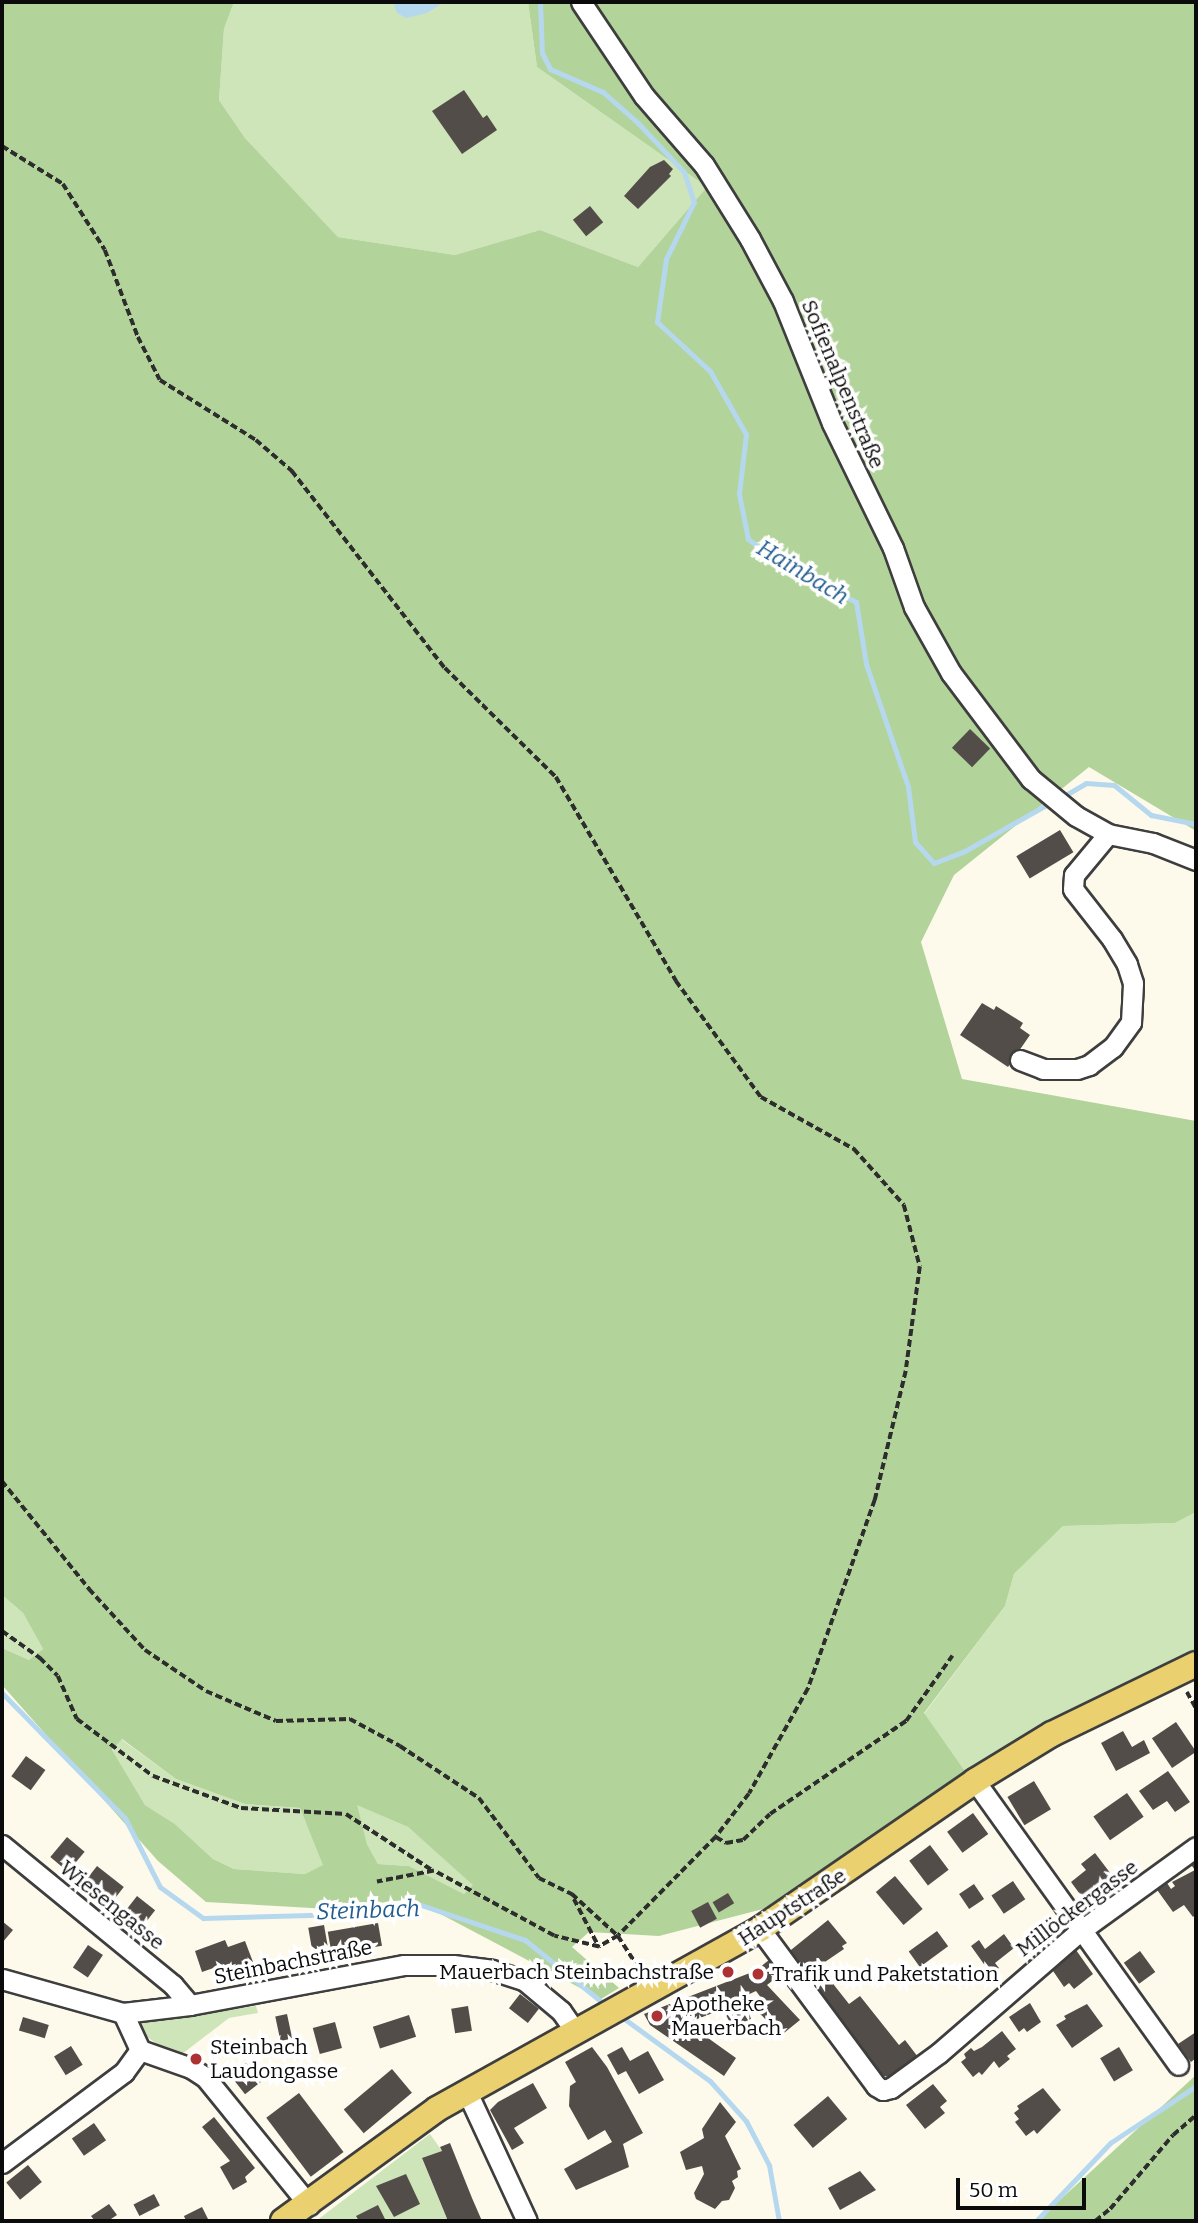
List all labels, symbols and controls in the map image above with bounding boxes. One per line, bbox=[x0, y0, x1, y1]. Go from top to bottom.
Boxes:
street label: Sofienalpenstraße bbox=[796, 296, 890, 472]
water label: Hainbach bbox=[752, 534, 854, 610]
street label: Millöckergasse bbox=[1011, 1854, 1143, 1962]
street label: Wiesengasse bbox=[54, 1855, 170, 1955]
street label: Hauptstraße bbox=[733, 1863, 851, 1951]
water label: Steinbach bbox=[316, 1894, 420, 1926]
street label: Steinbachstraße bbox=[212, 1934, 374, 1990]
place label: Mauerbach Steinbachstraße bbox=[439, 1959, 714, 1985]
place label: Trafik und Paketstation bbox=[772, 1961, 998, 1987]
marker: Mauerbach Steinbachstraße bbox=[720, 1964, 736, 1980]
marker: Trafik und Paketstation bbox=[750, 1966, 766, 1982]
place label: Apotheke Mauerbach bbox=[671, 1991, 781, 2041]
marker: Apotheke Mauerbach bbox=[649, 2008, 665, 2024]
place label: Steinbach Laudongasse bbox=[210, 2034, 338, 2084]
marker: Steinbach Laudongasse bbox=[188, 2051, 204, 2067]
scale bar bbox=[960, 2164, 1090, 2208]
text: 50 m bbox=[969, 2177, 1018, 2203]

